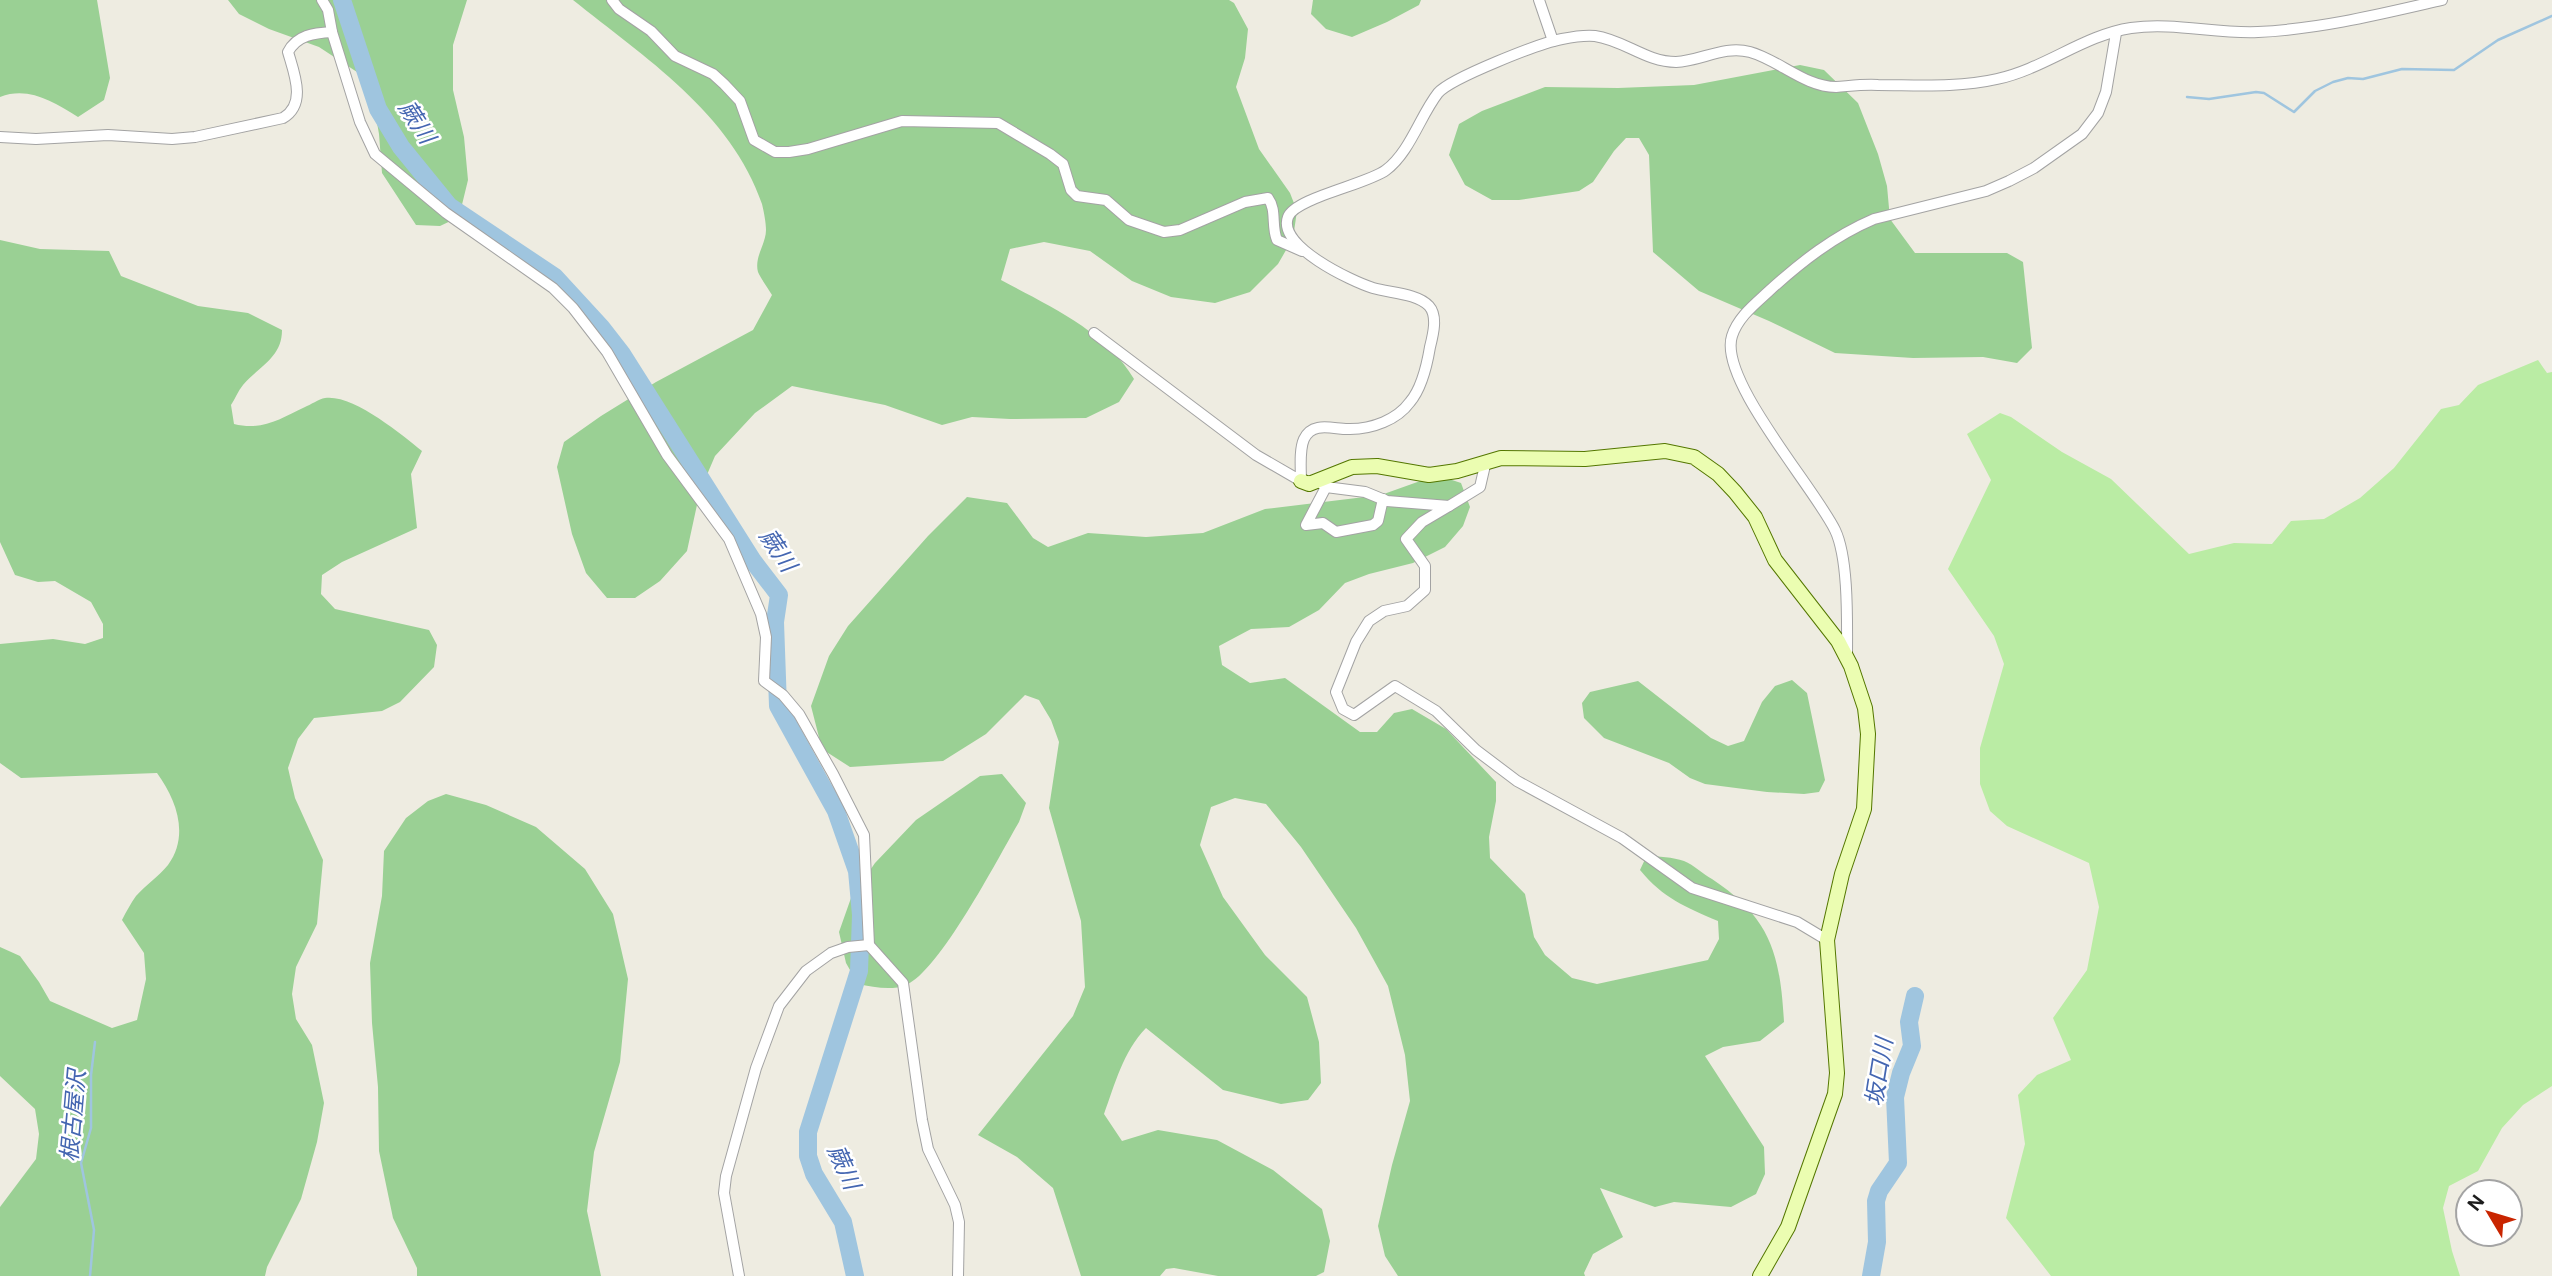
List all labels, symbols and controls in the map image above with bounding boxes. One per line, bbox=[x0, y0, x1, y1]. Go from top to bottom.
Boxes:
water label: 蕨川 bbox=[392, 95, 444, 152]
water label: 蕨川 bbox=[753, 523, 805, 580]
water label: 坂口川 bbox=[1859, 1033, 1900, 1108]
water label: 根古屋沢 bbox=[54, 1066, 92, 1163]
water label: 蕨川 bbox=[821, 1140, 868, 1197]
north arrow bbox=[2454, 1178, 2524, 1248]
text: N bbox=[2462, 1190, 2490, 1216]

